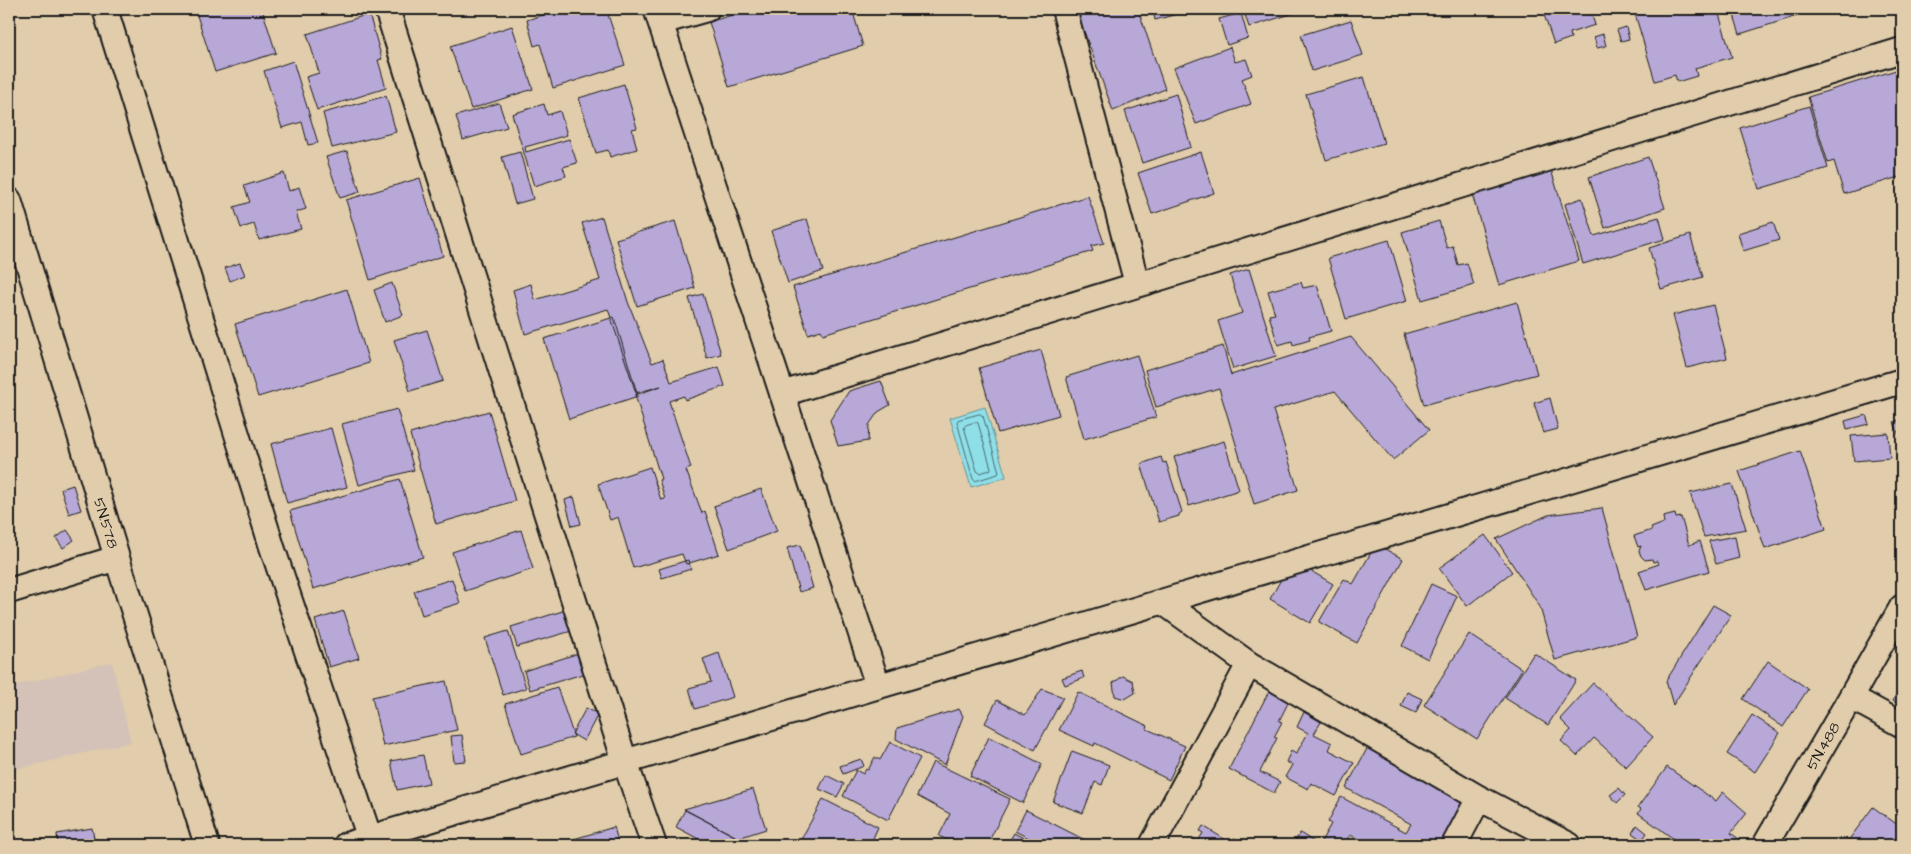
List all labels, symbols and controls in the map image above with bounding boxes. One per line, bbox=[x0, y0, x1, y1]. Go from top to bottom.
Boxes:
street label: 5N.578 bbox=[88, 495, 123, 551]
street label: 5N.488 bbox=[1801, 718, 1846, 774]

